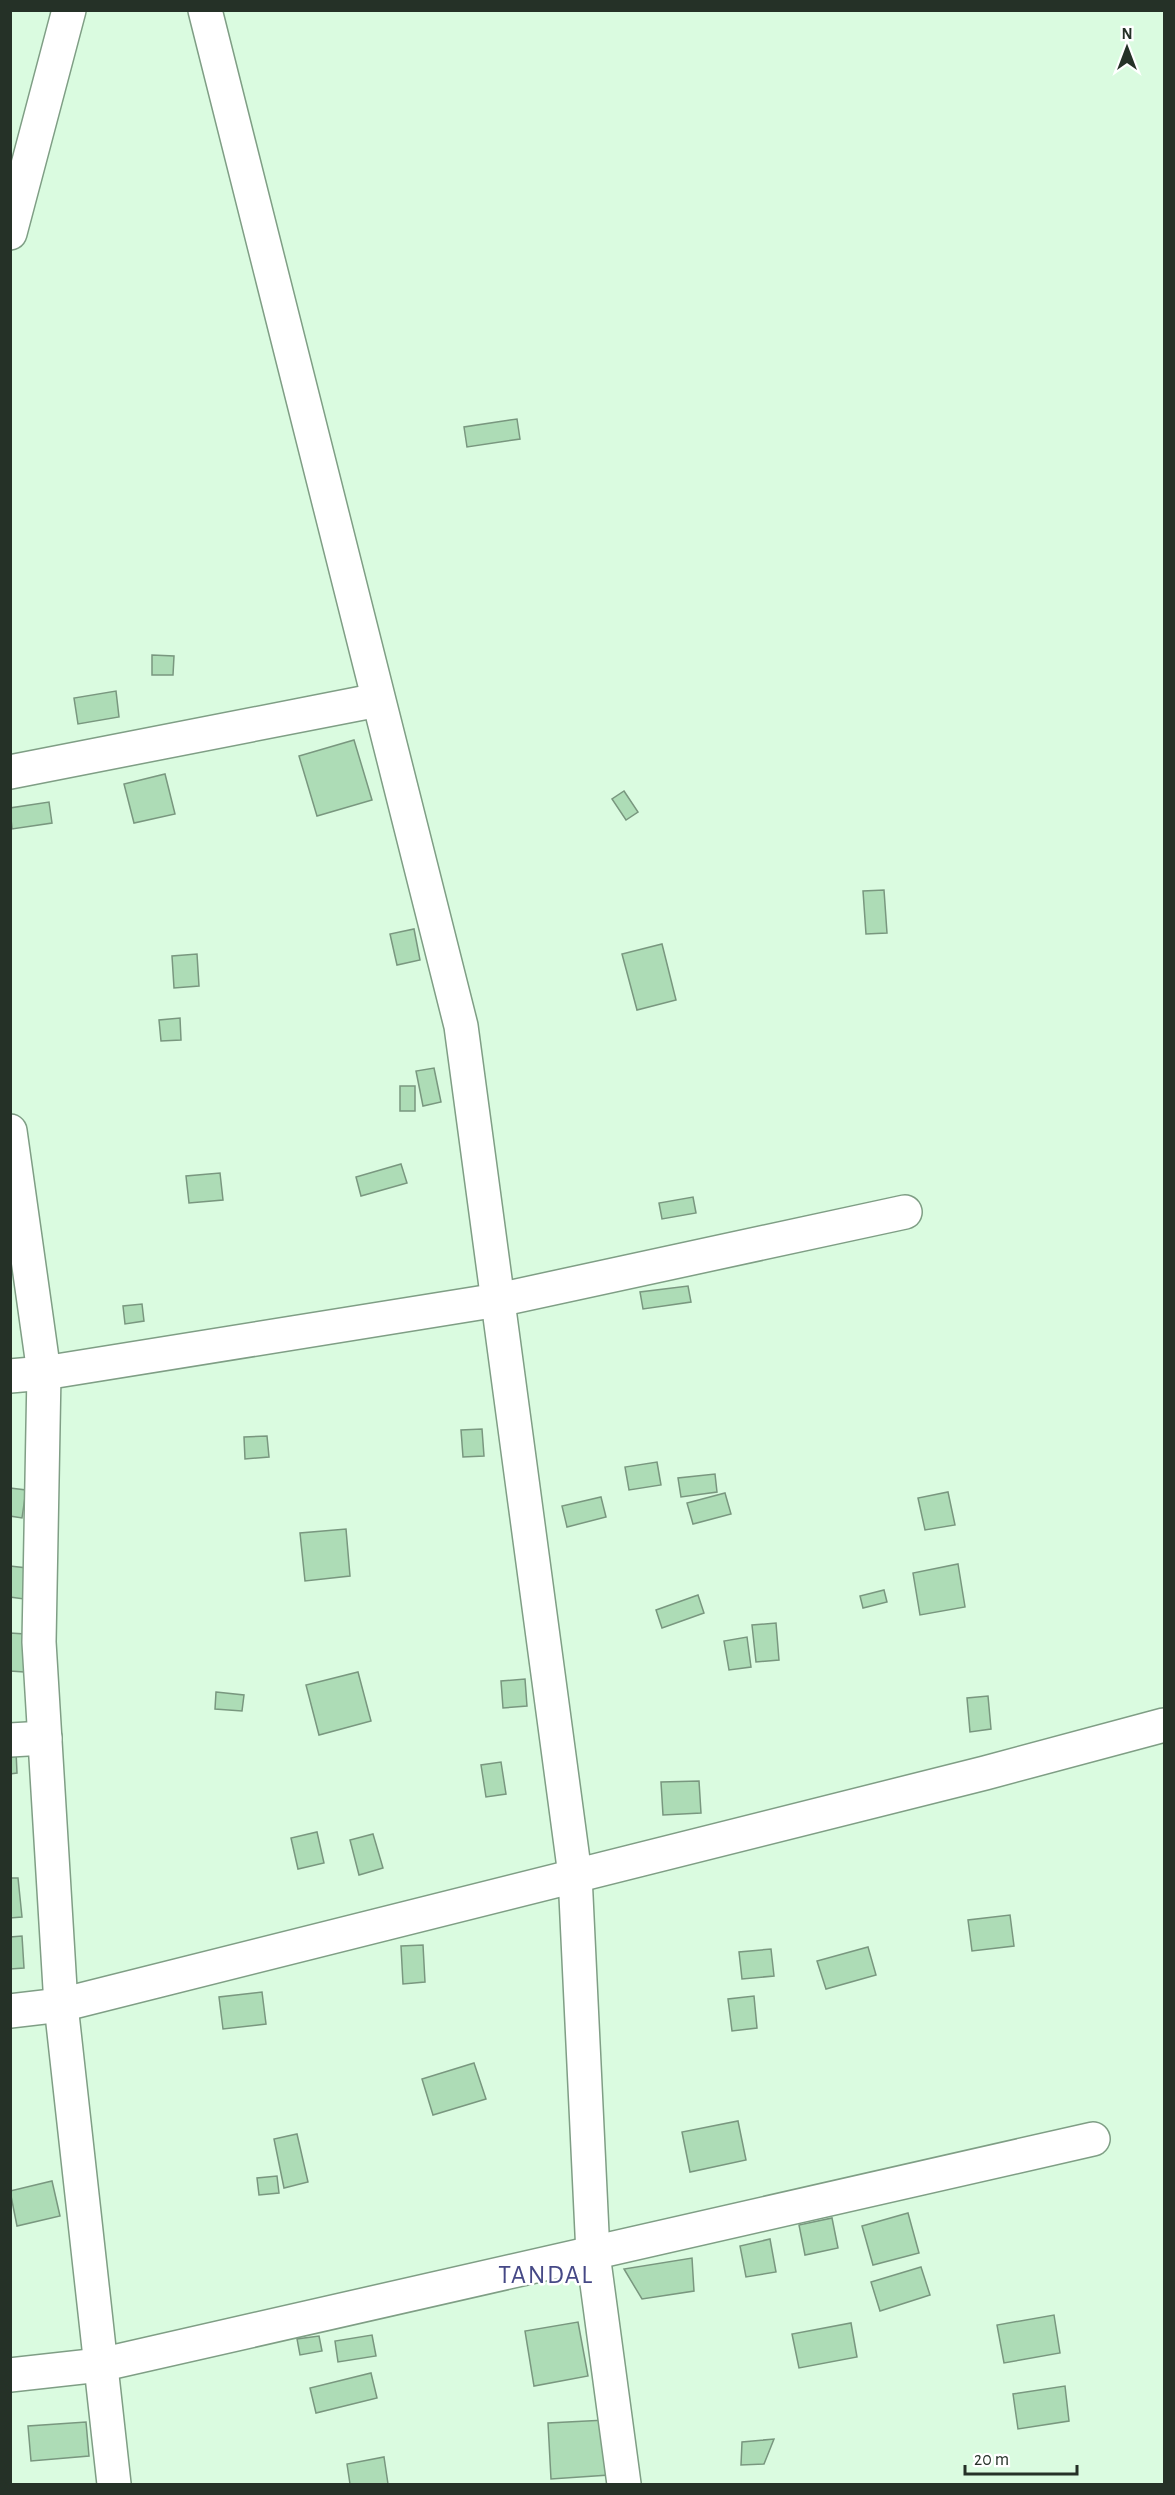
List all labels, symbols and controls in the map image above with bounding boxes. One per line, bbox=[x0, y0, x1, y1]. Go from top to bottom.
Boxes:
north arrow bbox=[1097, 18, 1157, 78]
text: N bbox=[1121, 26, 1133, 42]
district label: TANDAL bbox=[498, 2262, 594, 2288]
scale bar bbox=[965, 2438, 1078, 2476]
text: 20 m bbox=[974, 2451, 1009, 2469]

